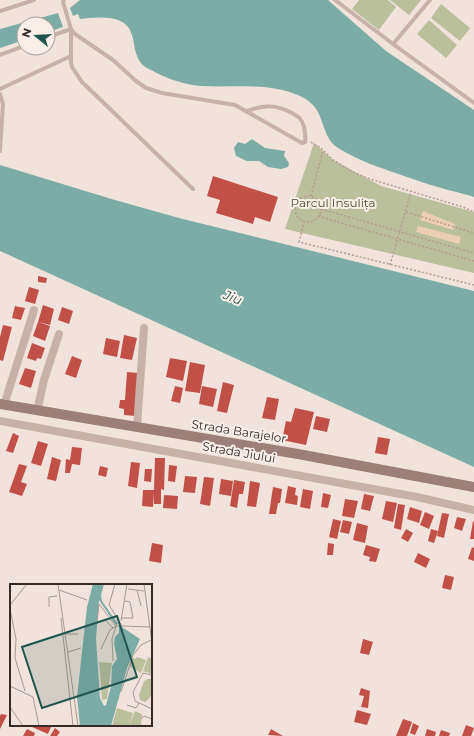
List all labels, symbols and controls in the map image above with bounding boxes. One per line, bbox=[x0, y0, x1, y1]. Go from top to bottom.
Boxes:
north arrow bbox=[16, 16, 56, 56]
text: N bbox=[18, 27, 35, 39]
park label: Parcul Insulița bbox=[290, 195, 376, 210]
water label: Jiu bbox=[220, 286, 245, 308]
street label: Strada Barajelor bbox=[191, 416, 288, 446]
street label: Strada Jiului bbox=[201, 438, 277, 466]
inset map bbox=[10, 584, 152, 726]

